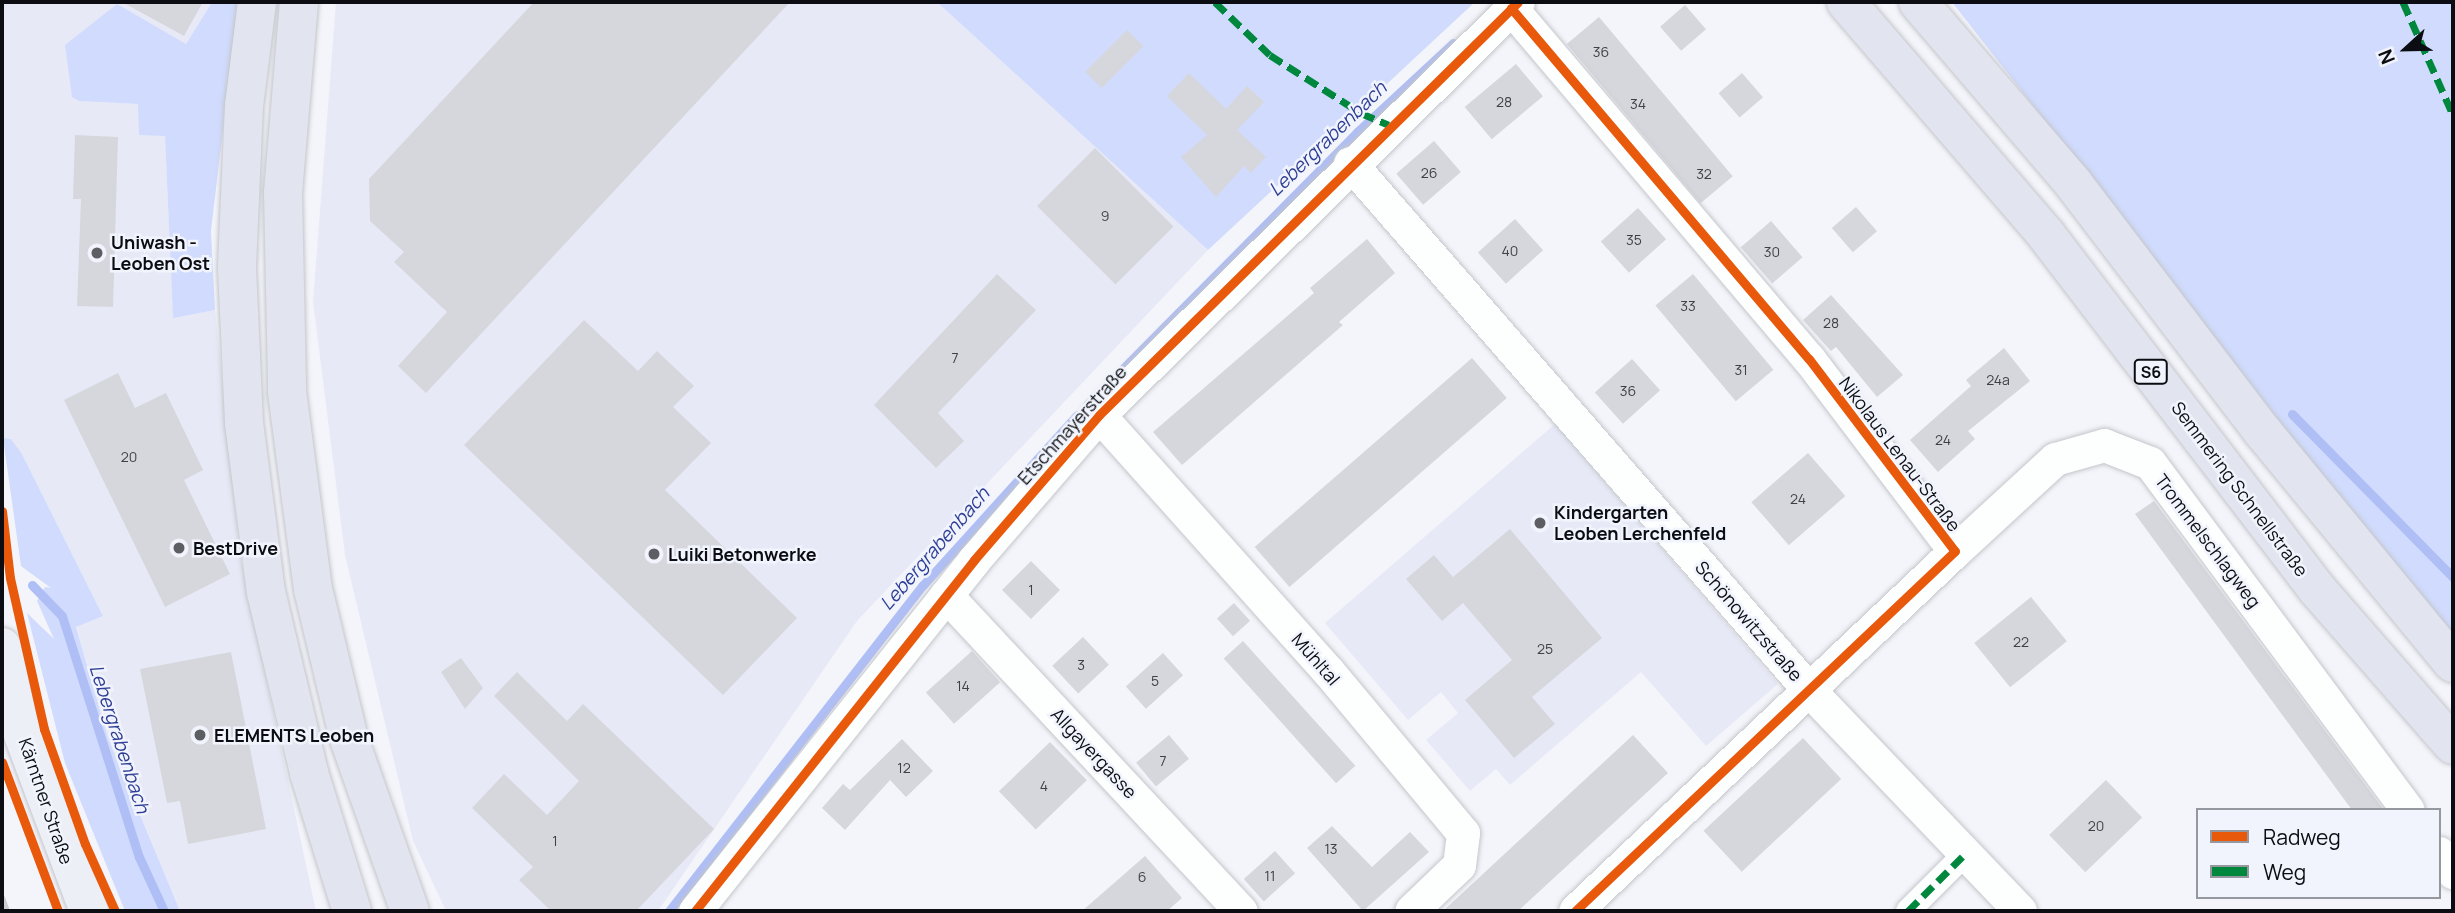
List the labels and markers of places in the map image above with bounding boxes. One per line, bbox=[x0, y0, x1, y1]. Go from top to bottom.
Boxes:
place label: Uniwash - Leoben Ost bbox=[111, 232, 210, 274]
marker: Uniwash - Leoben Ost bbox=[89, 245, 105, 261]
place label: Kindergarten Leoben Lerchenfeld bbox=[1554, 502, 1726, 544]
marker: Kindergarten Leoben Lerchenfeld bbox=[1532, 515, 1548, 531]
place label: BestDrive bbox=[193, 537, 278, 559]
marker: BestDrive bbox=[171, 540, 187, 556]
place label: Luiki Betonwerke bbox=[668, 543, 817, 565]
marker: Luiki Betonwerke bbox=[646, 546, 662, 562]
place label: ELEMENTS Leoben bbox=[214, 724, 374, 746]
marker: ELEMENTS Leoben bbox=[192, 727, 208, 743]

